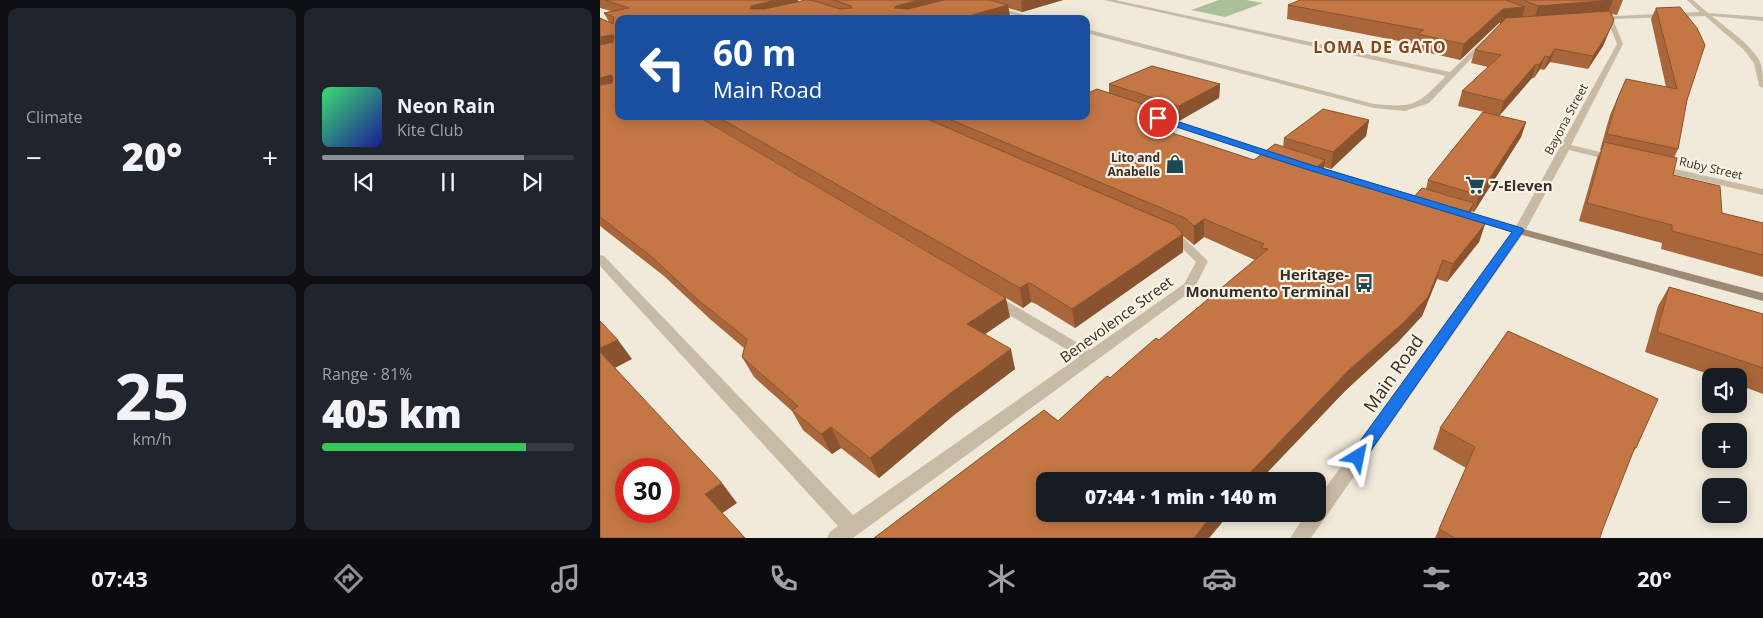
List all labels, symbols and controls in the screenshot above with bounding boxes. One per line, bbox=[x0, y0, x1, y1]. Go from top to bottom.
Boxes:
text: 60 m bbox=[713, 29, 796, 76]
icon: left bbox=[630, 35, 695, 100]
district label: LOMA DE GATO bbox=[1313, 36, 1447, 58]
text: Main Road bbox=[713, 74, 822, 104]
street label: Bayona Street bbox=[1540, 80, 1592, 158]
text: Neon Rain bbox=[397, 93, 495, 119]
pin bbox=[1137, 97, 1179, 139]
icon: arrive bbox=[1144, 104, 1172, 132]
text: Climate bbox=[26, 106, 83, 128]
text: Kite Club bbox=[397, 119, 463, 141]
text: 20° bbox=[122, 130, 182, 182]
text: − bbox=[26, 138, 42, 176]
text: + bbox=[262, 138, 278, 176]
place label: Lito and Anabelle bbox=[1107, 149, 1160, 180]
street label: Ruby Street bbox=[1678, 152, 1744, 184]
shop icon: Lito and Anabelle bbox=[1164, 153, 1186, 175]
icon: previous bbox=[350, 168, 378, 196]
icon: pause bbox=[434, 168, 462, 196]
icon: next bbox=[518, 168, 546, 196]
supermarket icon: 7-Eleven bbox=[1464, 174, 1486, 196]
place label: 7-Eleven bbox=[1490, 175, 1553, 195]
place label: Heritage- Monumento Terminal bbox=[1186, 264, 1349, 301]
street label: Benevolence Street bbox=[1055, 271, 1177, 367]
bus stop icon: Heritage- Monumento Terminal bbox=[1353, 272, 1375, 294]
street label: Main Road bbox=[1358, 329, 1428, 417]
text: 25 bbox=[115, 351, 189, 439]
text: Range · 81% bbox=[322, 363, 412, 385]
map controls bbox=[1702, 368, 1747, 523]
button: sound bbox=[1702, 368, 1747, 413]
text: 405 km bbox=[322, 387, 462, 439]
button: + bbox=[1702, 423, 1747, 468]
text: km/h bbox=[133, 428, 171, 450]
position arrow bbox=[1331, 430, 1383, 482]
speed limit sign: 30 bbox=[615, 458, 680, 523]
button: − bbox=[1702, 478, 1747, 523]
text: 07:44 · 1 min · 140 m bbox=[1085, 484, 1277, 510]
icon: directions bbox=[331, 561, 366, 596]
icon: music bbox=[548, 561, 583, 596]
icon: phone bbox=[766, 561, 801, 596]
icon: climate bbox=[984, 561, 1019, 596]
icon: car bbox=[1202, 561, 1237, 596]
icon: filters bbox=[1419, 561, 1454, 596]
text: 07:43 bbox=[91, 563, 148, 593]
text: 20° bbox=[1637, 563, 1672, 593]

